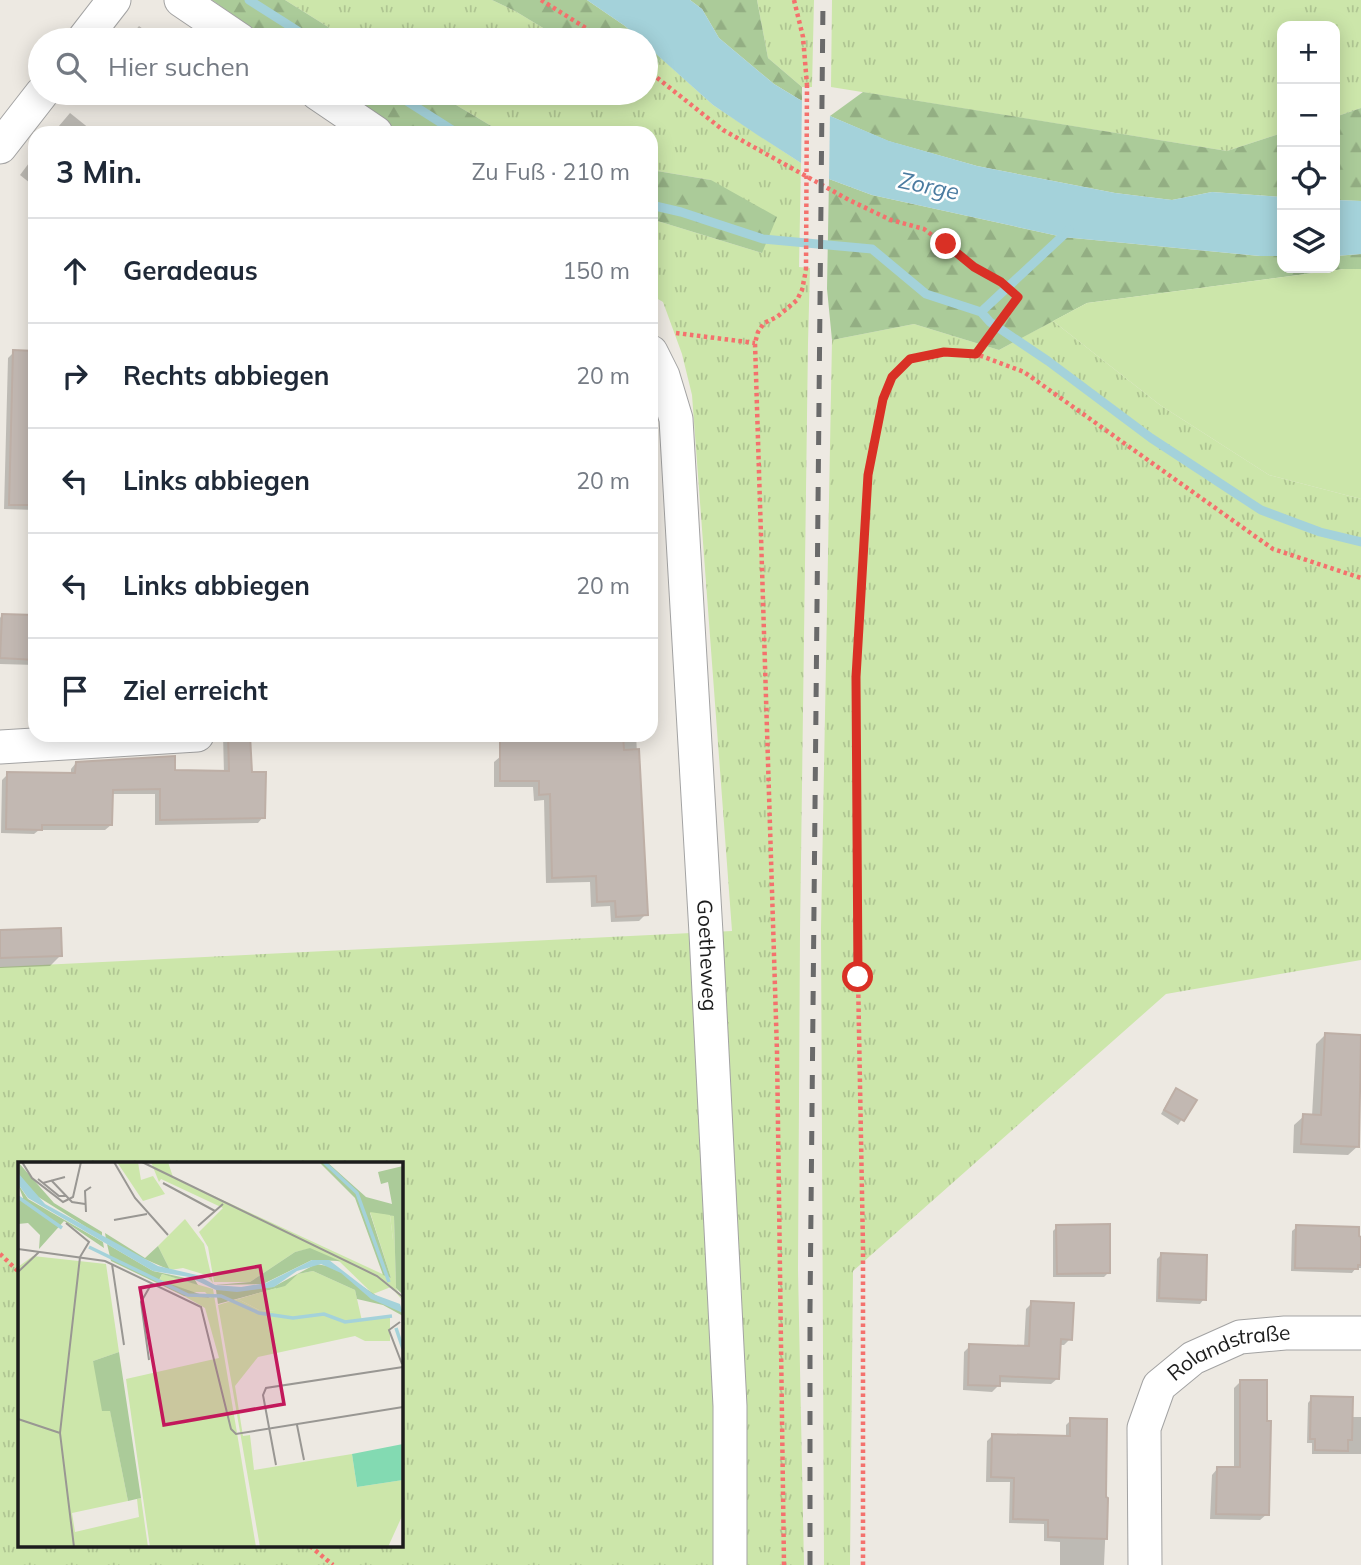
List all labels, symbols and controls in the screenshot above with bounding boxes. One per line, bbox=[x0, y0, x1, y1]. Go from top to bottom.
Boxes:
map controls bbox=[1277, 21, 1340, 273]
button: + bbox=[1277, 21, 1340, 84]
search box bbox=[28, 28, 658, 105]
icon: search bbox=[52, 48, 90, 86]
text: Hier suchen bbox=[108, 50, 250, 83]
button: − bbox=[1277, 84, 1340, 147]
button: locate bbox=[1277, 147, 1340, 210]
text: 3 Min. bbox=[56, 153, 142, 191]
text: Zu Fuß · 210 m bbox=[472, 157, 630, 186]
water label: Zorge bbox=[896, 165, 962, 206]
button: layers bbox=[1277, 210, 1340, 273]
route end bbox=[930, 228, 961, 259]
icon: ahead bbox=[56, 252, 94, 290]
text: Geradeaus bbox=[123, 254, 258, 287]
text: 150 m bbox=[562, 256, 630, 285]
icon: right bbox=[56, 357, 94, 395]
text: Rechts abbiegen bbox=[123, 359, 329, 392]
text: 20 m bbox=[576, 361, 630, 390]
icon: left bbox=[56, 462, 94, 500]
text: Links abbiegen bbox=[123, 464, 310, 497]
text: 20 m bbox=[576, 466, 630, 495]
icon: left bbox=[56, 567, 94, 605]
text: Links abbiegen bbox=[123, 569, 310, 602]
text: 20 m bbox=[576, 571, 630, 600]
icon: arrive bbox=[56, 672, 94, 710]
text: Ziel erreicht bbox=[123, 674, 268, 707]
street label: Goetheweg bbox=[692, 899, 724, 1012]
route start bbox=[842, 961, 873, 992]
inset map bbox=[18, 1162, 402, 1548]
street label: Rolandstraße bbox=[1161, 1319, 1291, 1386]

